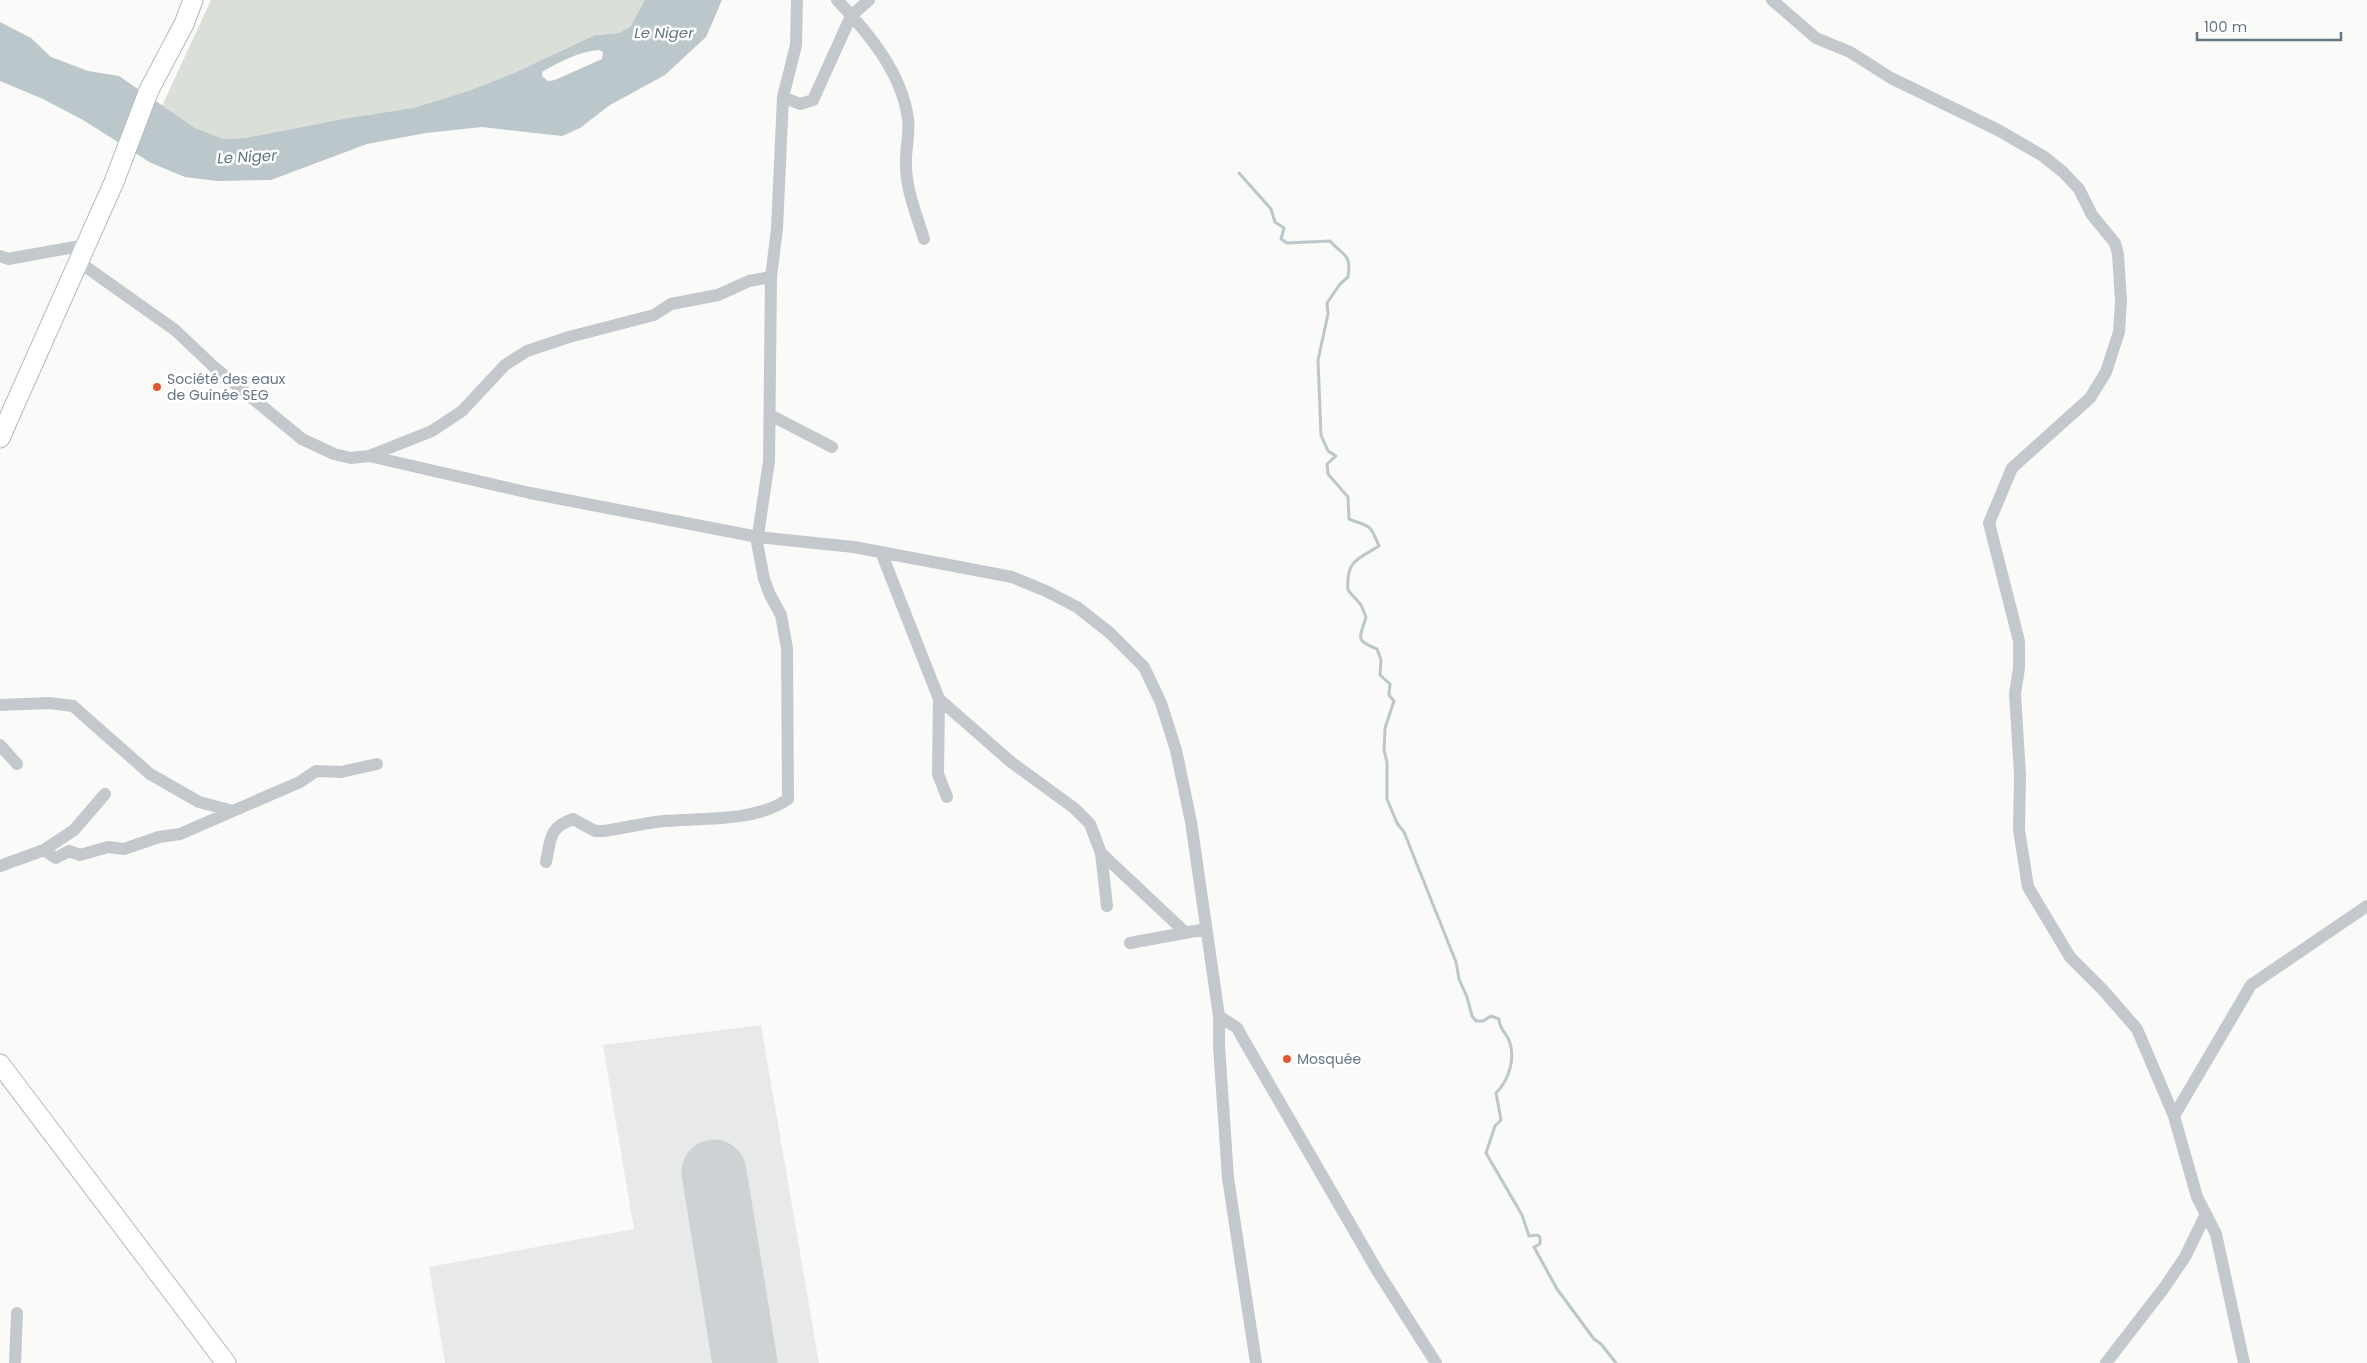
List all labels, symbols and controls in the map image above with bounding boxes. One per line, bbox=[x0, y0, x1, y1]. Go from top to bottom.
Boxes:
scale bar bbox=[2197, 10, 2341, 42]
text: 100 m bbox=[2204, 16, 2247, 37]
water label: Le Niger bbox=[634, 22, 694, 43]
water label: Le Niger bbox=[217, 144, 278, 169]
place label: Société des eaux de Guinée SEG bbox=[167, 369, 286, 405]
marker: Société des eaux de Guinée SEG bbox=[151, 381, 163, 393]
place label: Mosquée bbox=[1297, 1049, 1361, 1069]
marker: Mosquée bbox=[1281, 1053, 1293, 1065]

